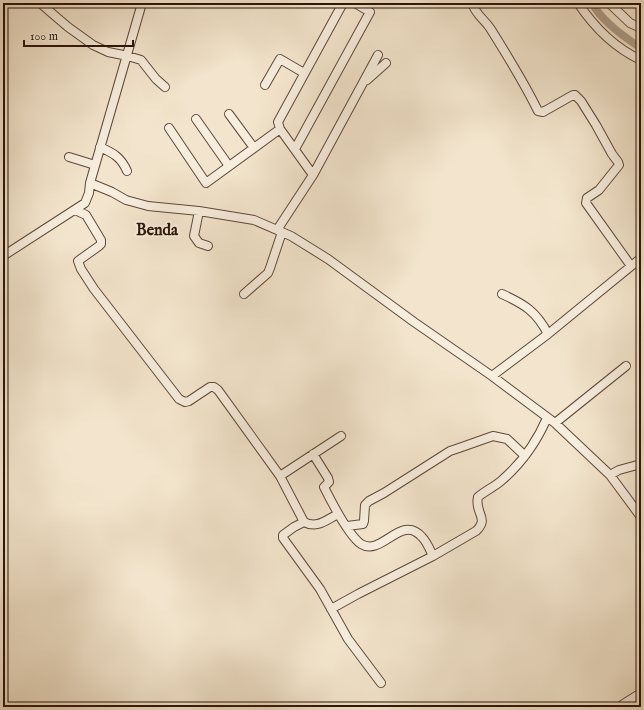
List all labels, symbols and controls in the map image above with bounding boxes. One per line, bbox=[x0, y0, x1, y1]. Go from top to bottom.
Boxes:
scale bar bbox=[24, 22, 133, 48]
text: 100 m bbox=[30, 29, 58, 44]
district label: Benda bbox=[136, 221, 179, 241]

